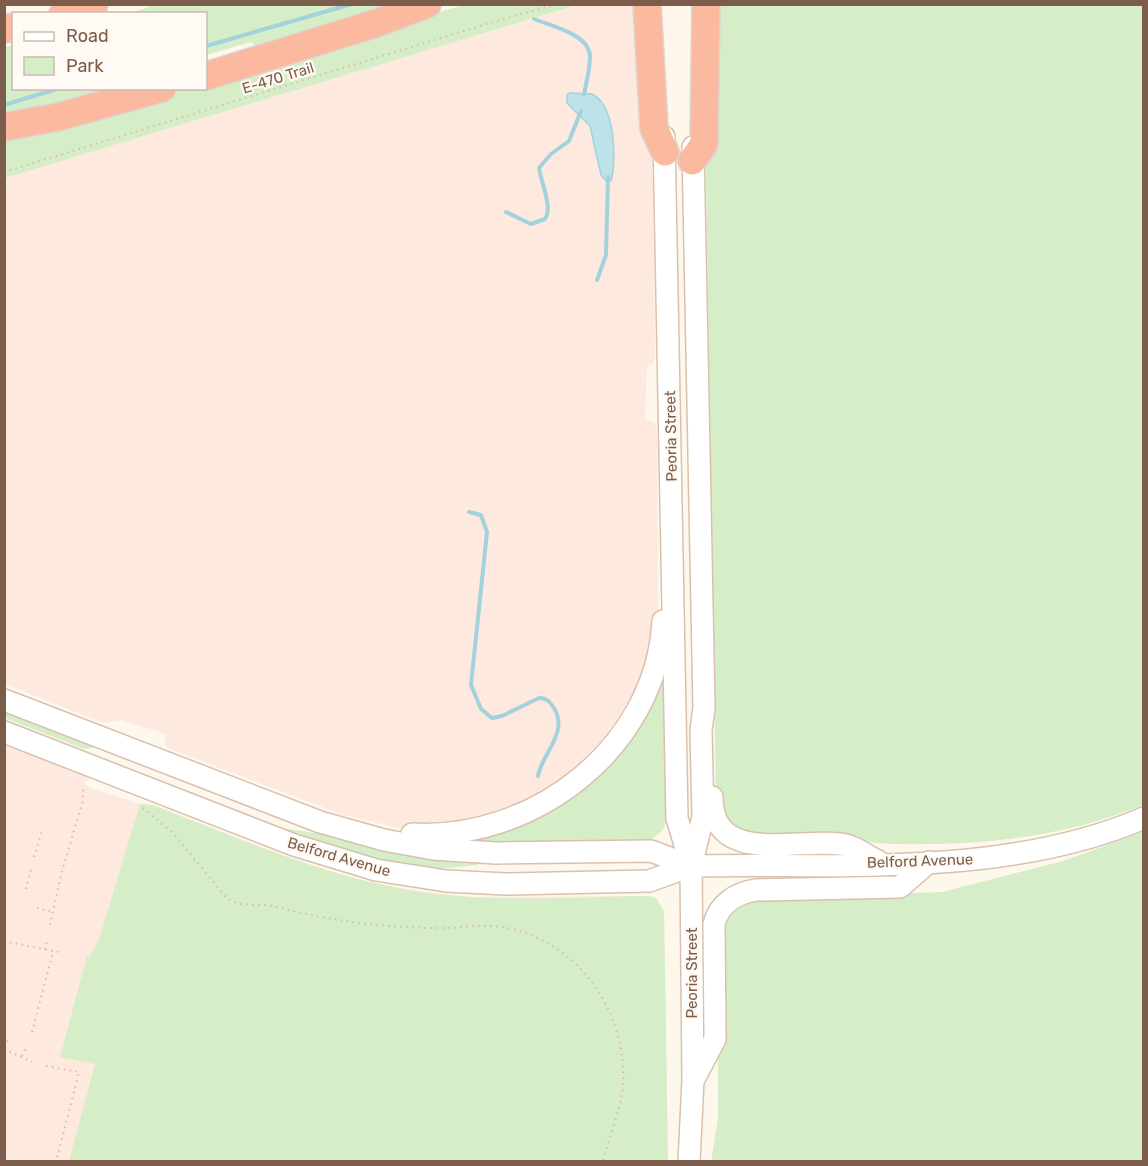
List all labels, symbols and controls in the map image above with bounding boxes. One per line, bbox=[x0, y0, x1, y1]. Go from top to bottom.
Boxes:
legend bbox=[12, 12, 207, 90]
text: Road bbox=[66, 25, 109, 47]
text: Park bbox=[66, 55, 104, 77]
street label: E-470 Trail bbox=[240, 59, 316, 97]
street label: Peoria Street bbox=[661, 390, 681, 482]
street label: Belford Avenue bbox=[285, 834, 393, 880]
street label: Belford Avenue bbox=[866, 850, 974, 872]
street label: Peoria Street bbox=[683, 927, 701, 1019]

